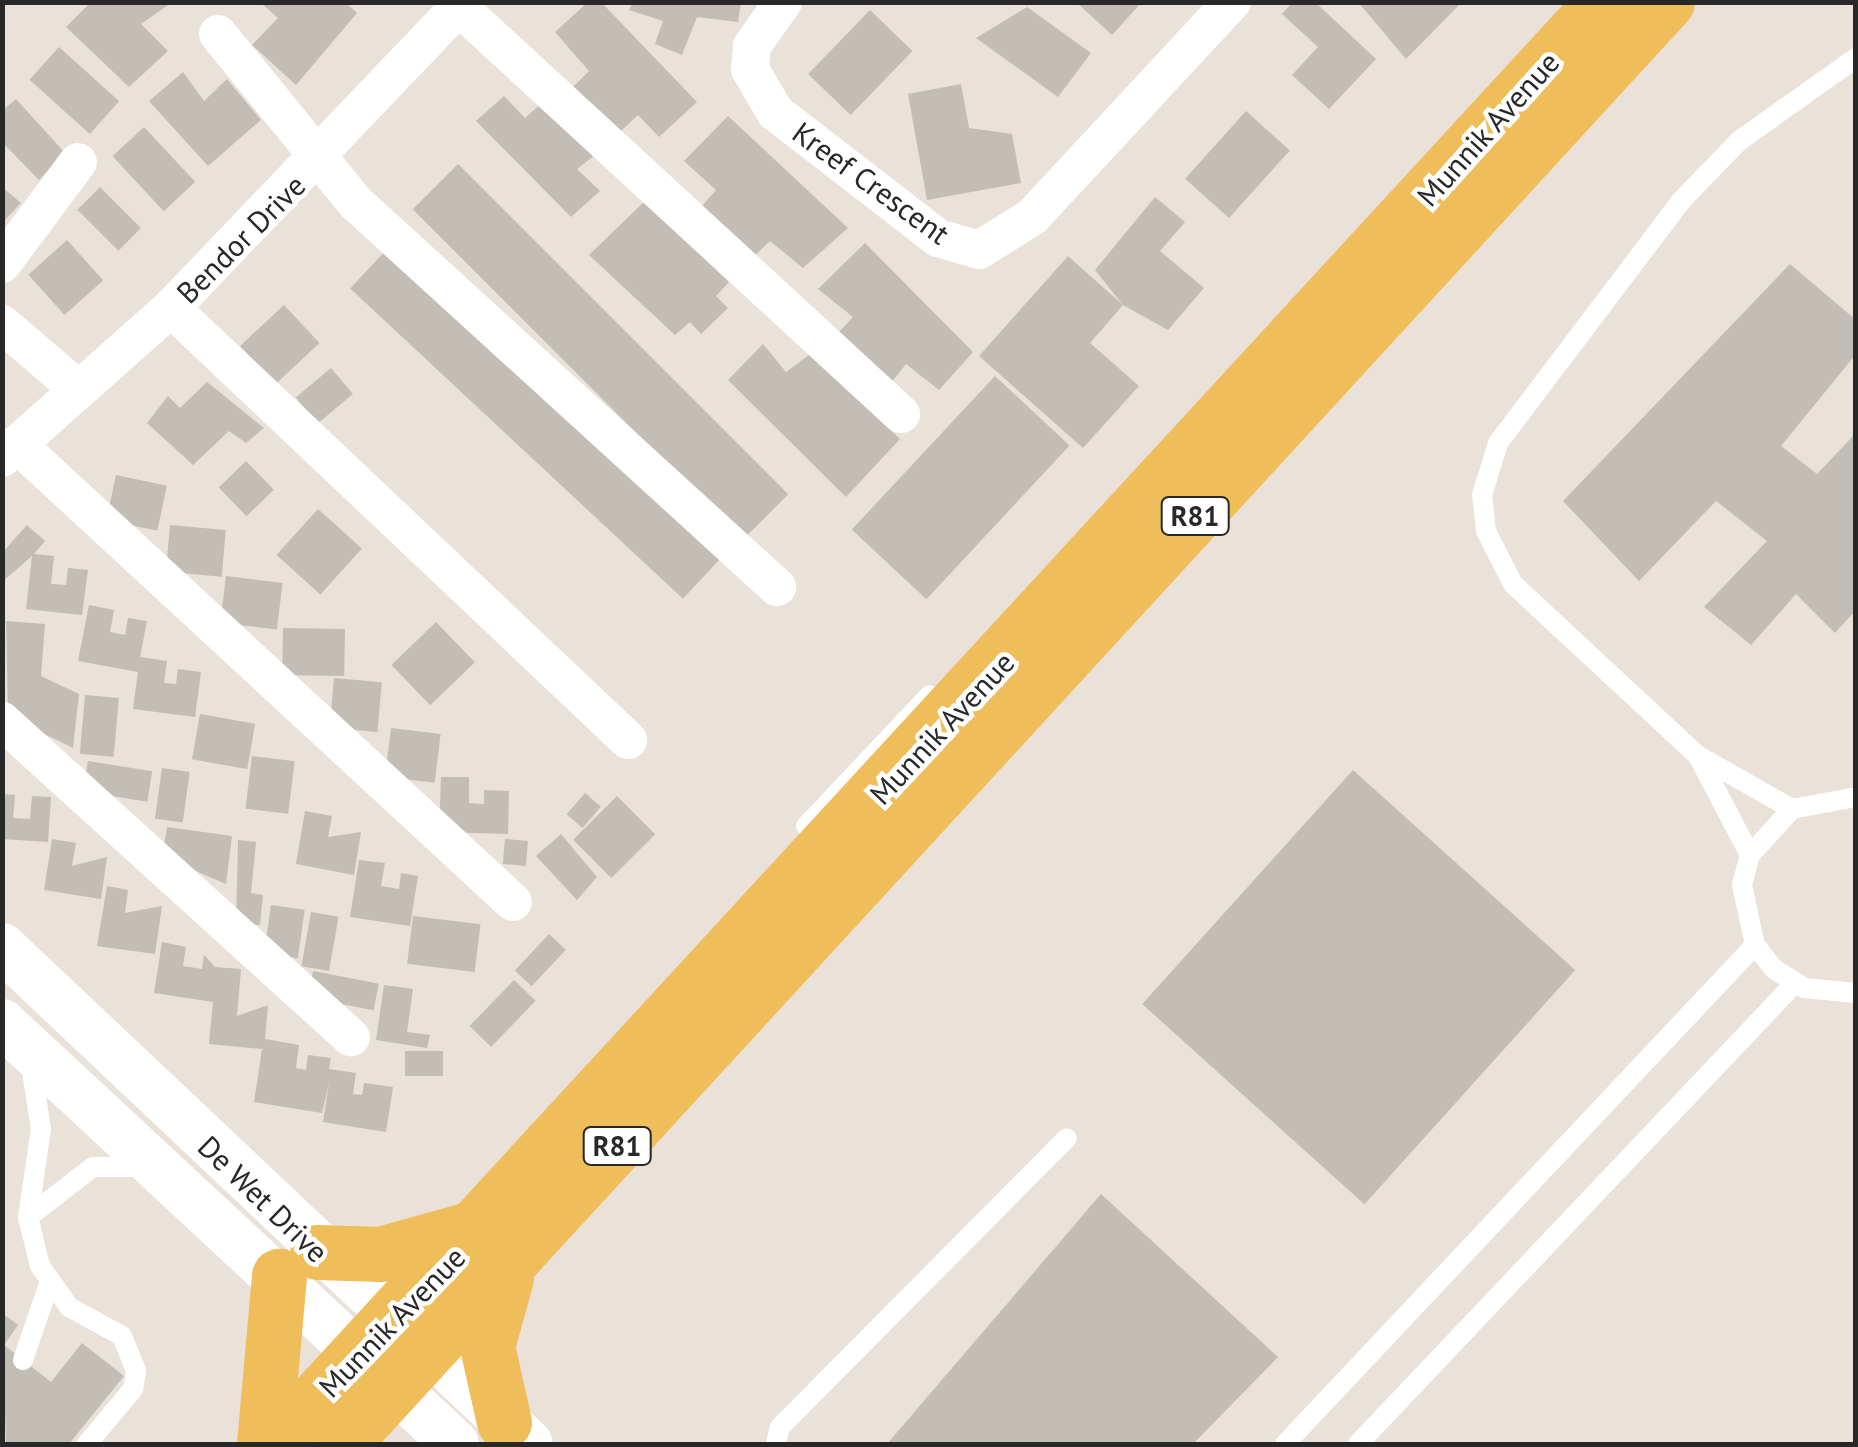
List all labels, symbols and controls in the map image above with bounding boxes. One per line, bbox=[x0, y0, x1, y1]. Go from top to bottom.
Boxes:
street label: Munnik Avenue bbox=[1409, 44, 1567, 214]
street label: Kreef Crescent bbox=[786, 114, 956, 252]
street label: Bendor Drive bbox=[169, 167, 313, 311]
road number: R81 bbox=[1160, 493, 1230, 539]
street label: Munnik Avenue bbox=[862, 644, 1022, 812]
road number: R81 bbox=[582, 1123, 652, 1169]
street label: De Wet Drive bbox=[190, 1128, 336, 1270]
street label: Munnik Avenue bbox=[311, 1239, 473, 1405]

